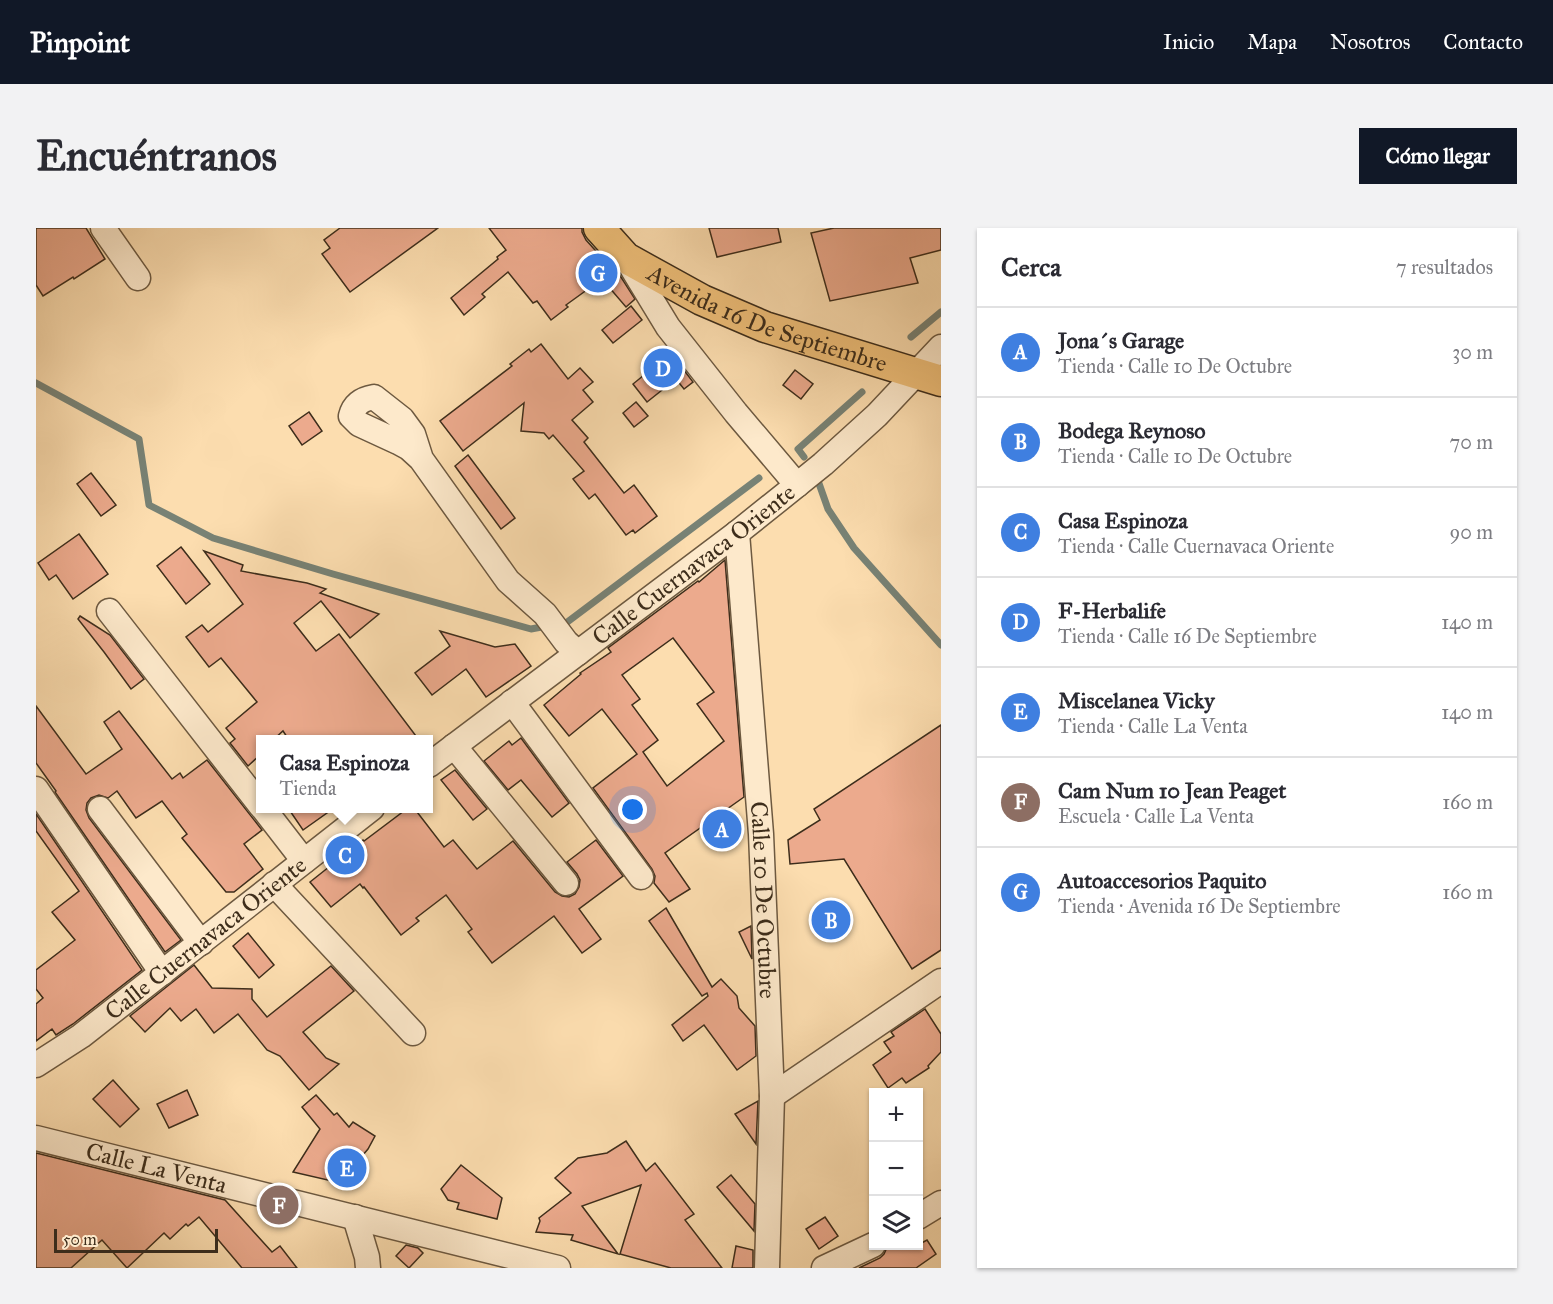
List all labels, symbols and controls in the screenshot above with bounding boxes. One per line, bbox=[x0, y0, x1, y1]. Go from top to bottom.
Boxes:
text: Pinpoint bbox=[30, 25, 130, 60]
text: Inicio bbox=[1163, 29, 1214, 55]
text: Mapa bbox=[1247, 29, 1297, 55]
text: Nosotros bbox=[1330, 29, 1410, 55]
text: Contacto bbox=[1443, 29, 1523, 55]
button: Cómo llegar bbox=[1359, 128, 1517, 184]
text: Encuéntranos bbox=[36, 130, 277, 182]
pin: G bbox=[578, 250, 618, 296]
text: Cerca bbox=[1001, 251, 1061, 283]
street label: Avenida 16 De Septiembre bbox=[644, 255, 892, 377]
text: 7 resultados bbox=[1396, 255, 1493, 279]
text: Jona´s Garage bbox=[1058, 327, 1184, 354]
text: A bbox=[1014, 340, 1027, 364]
text: 30 m bbox=[1452, 340, 1493, 364]
pin: D bbox=[644, 346, 682, 390]
text: Tienda · Calle 10 De Octubre bbox=[1058, 354, 1292, 378]
text: Bodega Reynoso bbox=[1058, 417, 1205, 444]
text: B bbox=[1014, 430, 1027, 454]
text: 70 m bbox=[1450, 430, 1493, 454]
text: Tienda · Calle 10 De Octubre bbox=[1058, 444, 1292, 468]
street label: Calle Cuernavaca Oriente bbox=[586, 477, 801, 652]
text: Casa Espinoza bbox=[1058, 507, 1188, 534]
text: C bbox=[1014, 520, 1027, 544]
text: 90 m bbox=[1450, 520, 1493, 544]
text: Tienda · Calle Cuernavaca Oriente bbox=[1058, 534, 1334, 558]
text: F-Herbalife bbox=[1058, 597, 1166, 624]
text: D bbox=[1013, 610, 1028, 634]
text: 140 m bbox=[1441, 610, 1493, 634]
text: Tienda · Calle 16 De Septiembre bbox=[1058, 624, 1317, 648]
text: Miscelanea Vicky bbox=[1058, 687, 1215, 714]
text: E bbox=[1013, 700, 1028, 724]
text: 140 m bbox=[1441, 700, 1493, 724]
text: Tienda · Calle La Venta bbox=[1058, 714, 1248, 738]
popup bbox=[256, 735, 433, 813]
text: Casa Espinoza bbox=[280, 749, 409, 776]
text: Tienda bbox=[280, 776, 336, 800]
text: Cam Num 10 Jean Peaget bbox=[1058, 777, 1286, 804]
text: F bbox=[1014, 790, 1027, 814]
text: 160 m bbox=[1442, 790, 1493, 814]
your location bbox=[618, 795, 647, 824]
street label: Calle 10 De Octubre bbox=[743, 800, 783, 999]
text: Escuela · Calle La Venta bbox=[1058, 804, 1254, 828]
pin: A bbox=[702, 806, 742, 852]
pin: C bbox=[326, 832, 364, 878]
street label: Calle Cuernavaca Oriente bbox=[99, 850, 313, 1027]
text: Autoaccesorios Paquito bbox=[1058, 867, 1266, 894]
text: G bbox=[1013, 880, 1028, 904]
text: 160 m bbox=[1442, 880, 1493, 904]
text: Tienda · Avenida 16 De Septiembre bbox=[1058, 894, 1341, 918]
pin: B bbox=[812, 898, 850, 942]
map controls bbox=[869, 1088, 923, 1250]
button: + bbox=[869, 1088, 923, 1142]
street label: Calle La Venta bbox=[83, 1136, 231, 1200]
button: − bbox=[869, 1142, 923, 1196]
pin: E bbox=[328, 1146, 366, 1190]
pin: F bbox=[260, 1182, 298, 1228]
button: layers bbox=[869, 1196, 923, 1250]
scale bar bbox=[54, 1226, 218, 1254]
text: 50 m bbox=[63, 1230, 97, 1249]

